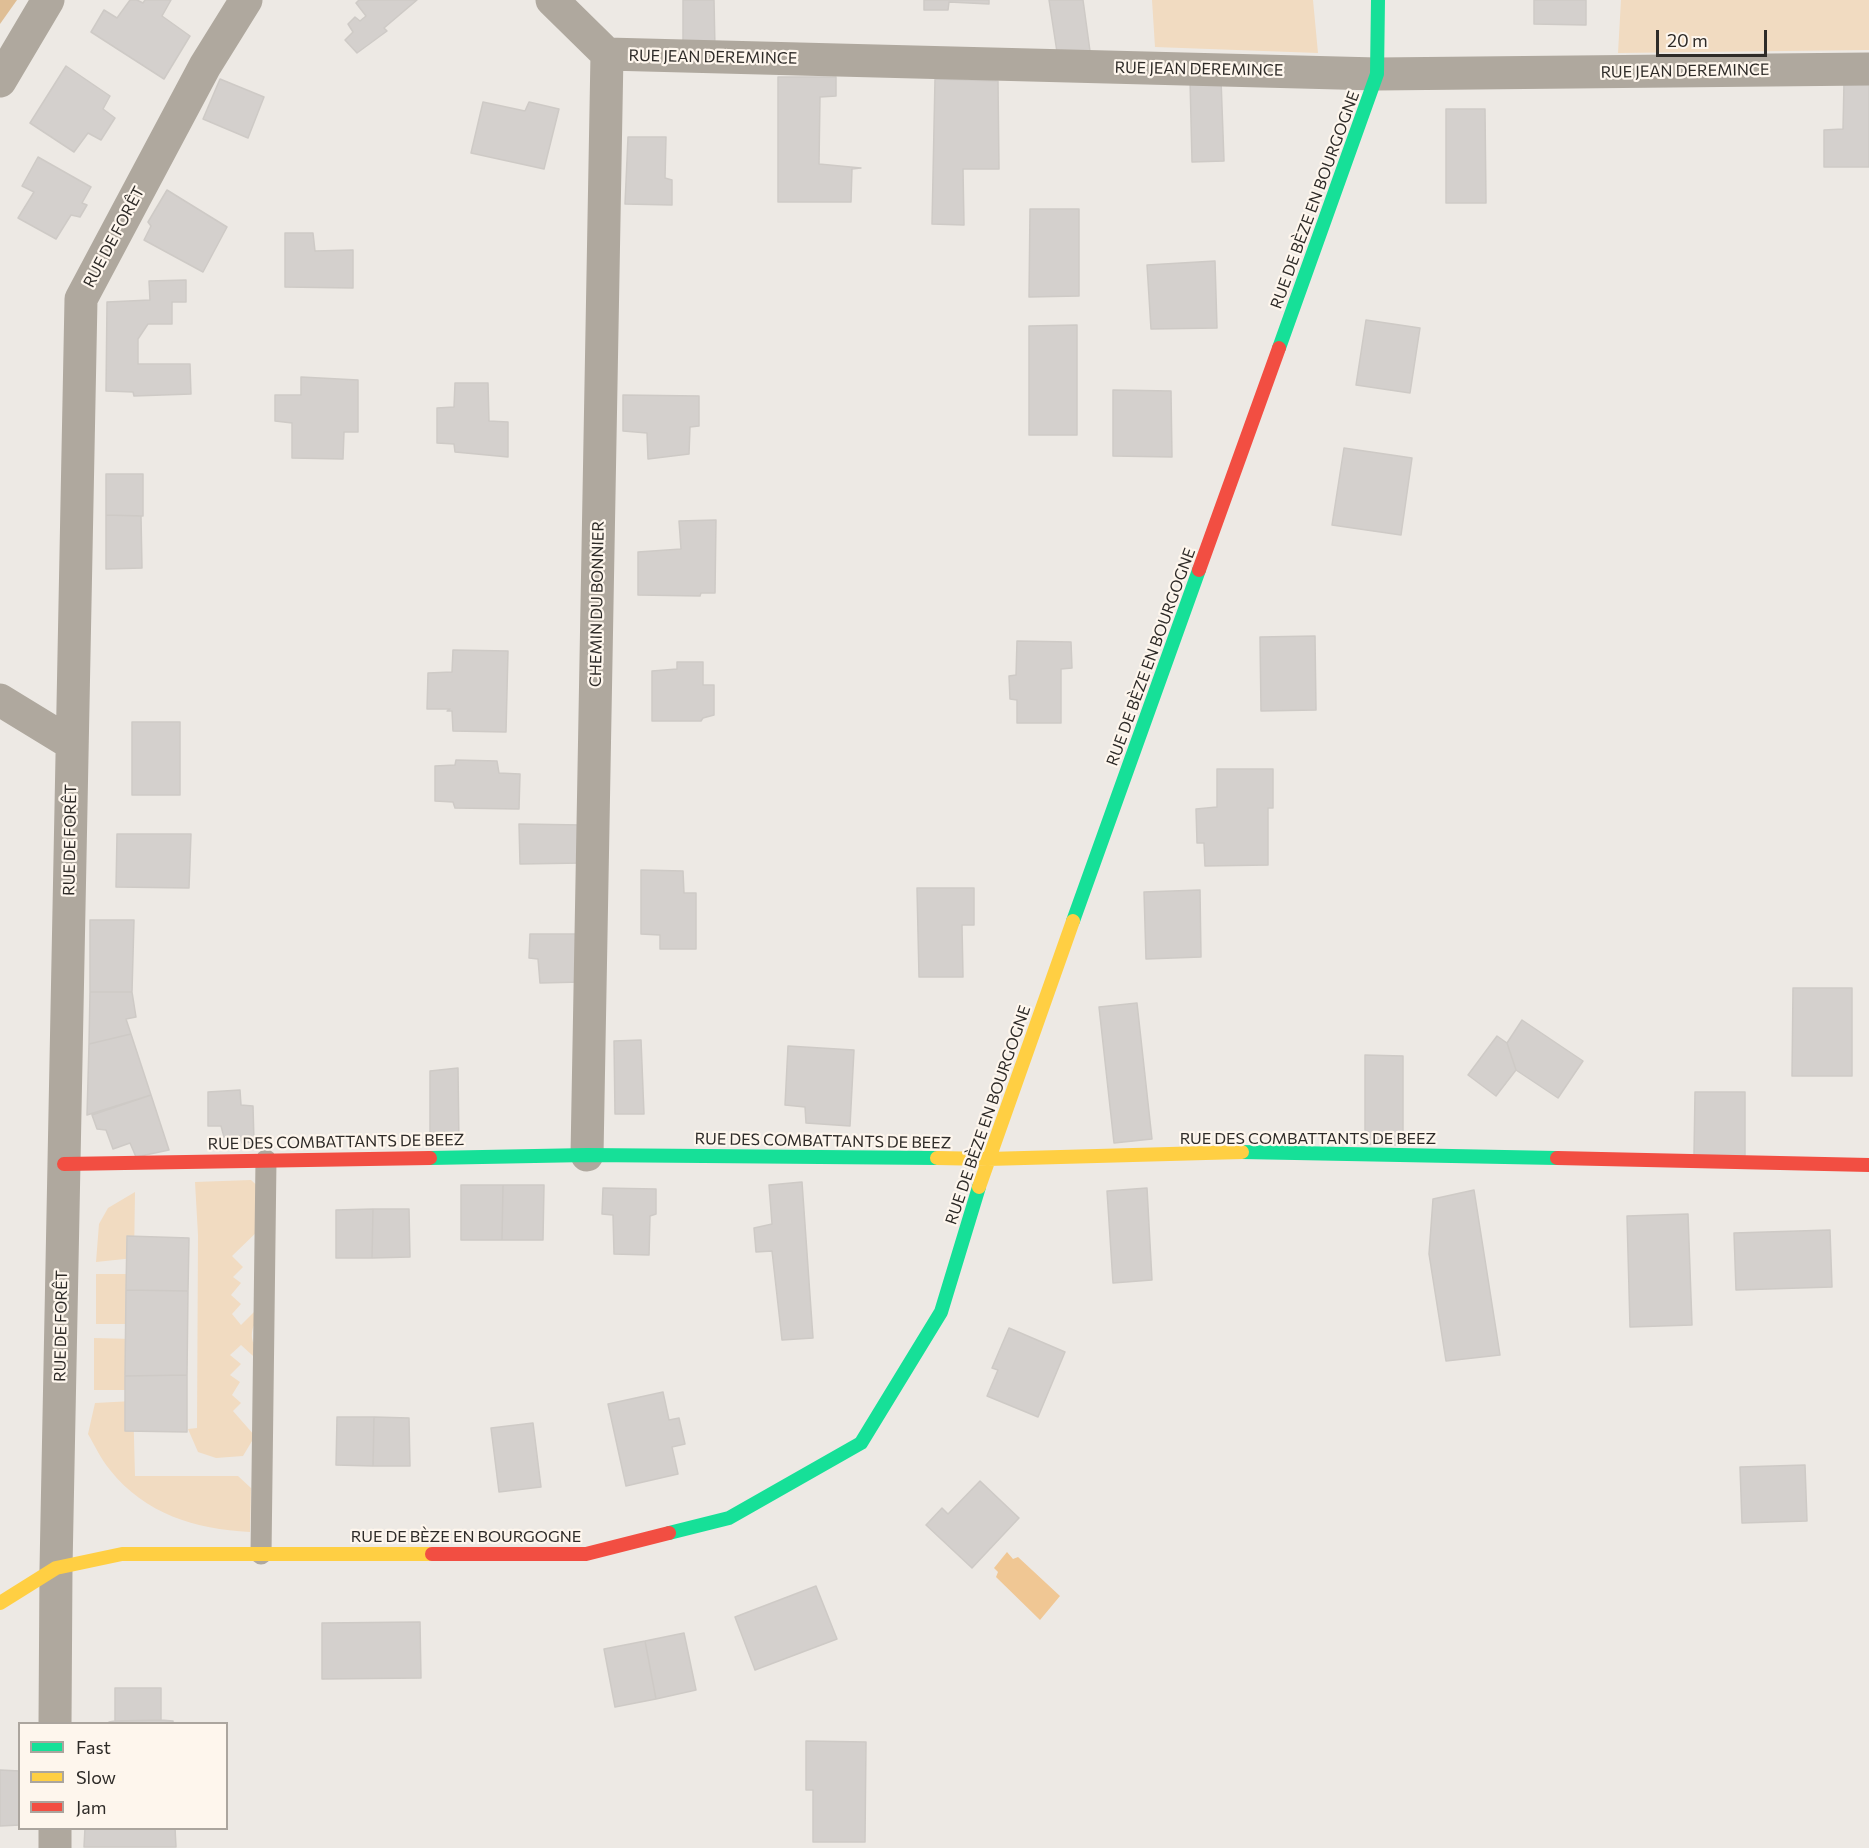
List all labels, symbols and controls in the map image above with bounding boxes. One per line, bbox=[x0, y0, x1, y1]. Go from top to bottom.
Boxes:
scale bar bbox=[1659, 18, 1770, 56]
text: 20 m bbox=[1667, 29, 1708, 51]
street label: RUE JEAN DEREMINCE bbox=[628, 46, 798, 68]
street label: RUE JEAN DEREMINCE bbox=[1114, 58, 1284, 80]
street label: RUE JEAN DEREMINCE bbox=[1600, 60, 1770, 82]
street label: RUE DE BÈZE EN BOURGOGNE bbox=[1267, 88, 1363, 312]
street label: RUE DE FORÊT bbox=[79, 183, 149, 291]
street label: CHEMIN DU BONNIER bbox=[586, 521, 608, 687]
street label: RUE DE BÈZE EN BOURGOGNE bbox=[1103, 545, 1199, 769]
street label: RUE DE FORÊT bbox=[59, 784, 81, 896]
street label: RUE DE BÈZE EN BOURGOGNE bbox=[941, 1003, 1035, 1227]
street label: RUE DES COMBATTANTS DE BEEZ bbox=[695, 1129, 951, 1153]
street label: RUE DES COMBATTANTS DE BEEZ bbox=[1180, 1129, 1436, 1149]
street label: RUE DES COMBATTANTS DE BEEZ bbox=[208, 1130, 464, 1154]
street label: RUE DE FORÊT bbox=[50, 1270, 72, 1382]
street label: RUE DE BÈZE EN BOURGOGNE bbox=[351, 1527, 581, 1547]
legend bbox=[18, 1722, 228, 1830]
text: Fast bbox=[76, 1736, 111, 1758]
text: Slow bbox=[76, 1766, 116, 1788]
text: Jam bbox=[76, 1796, 106, 1818]

